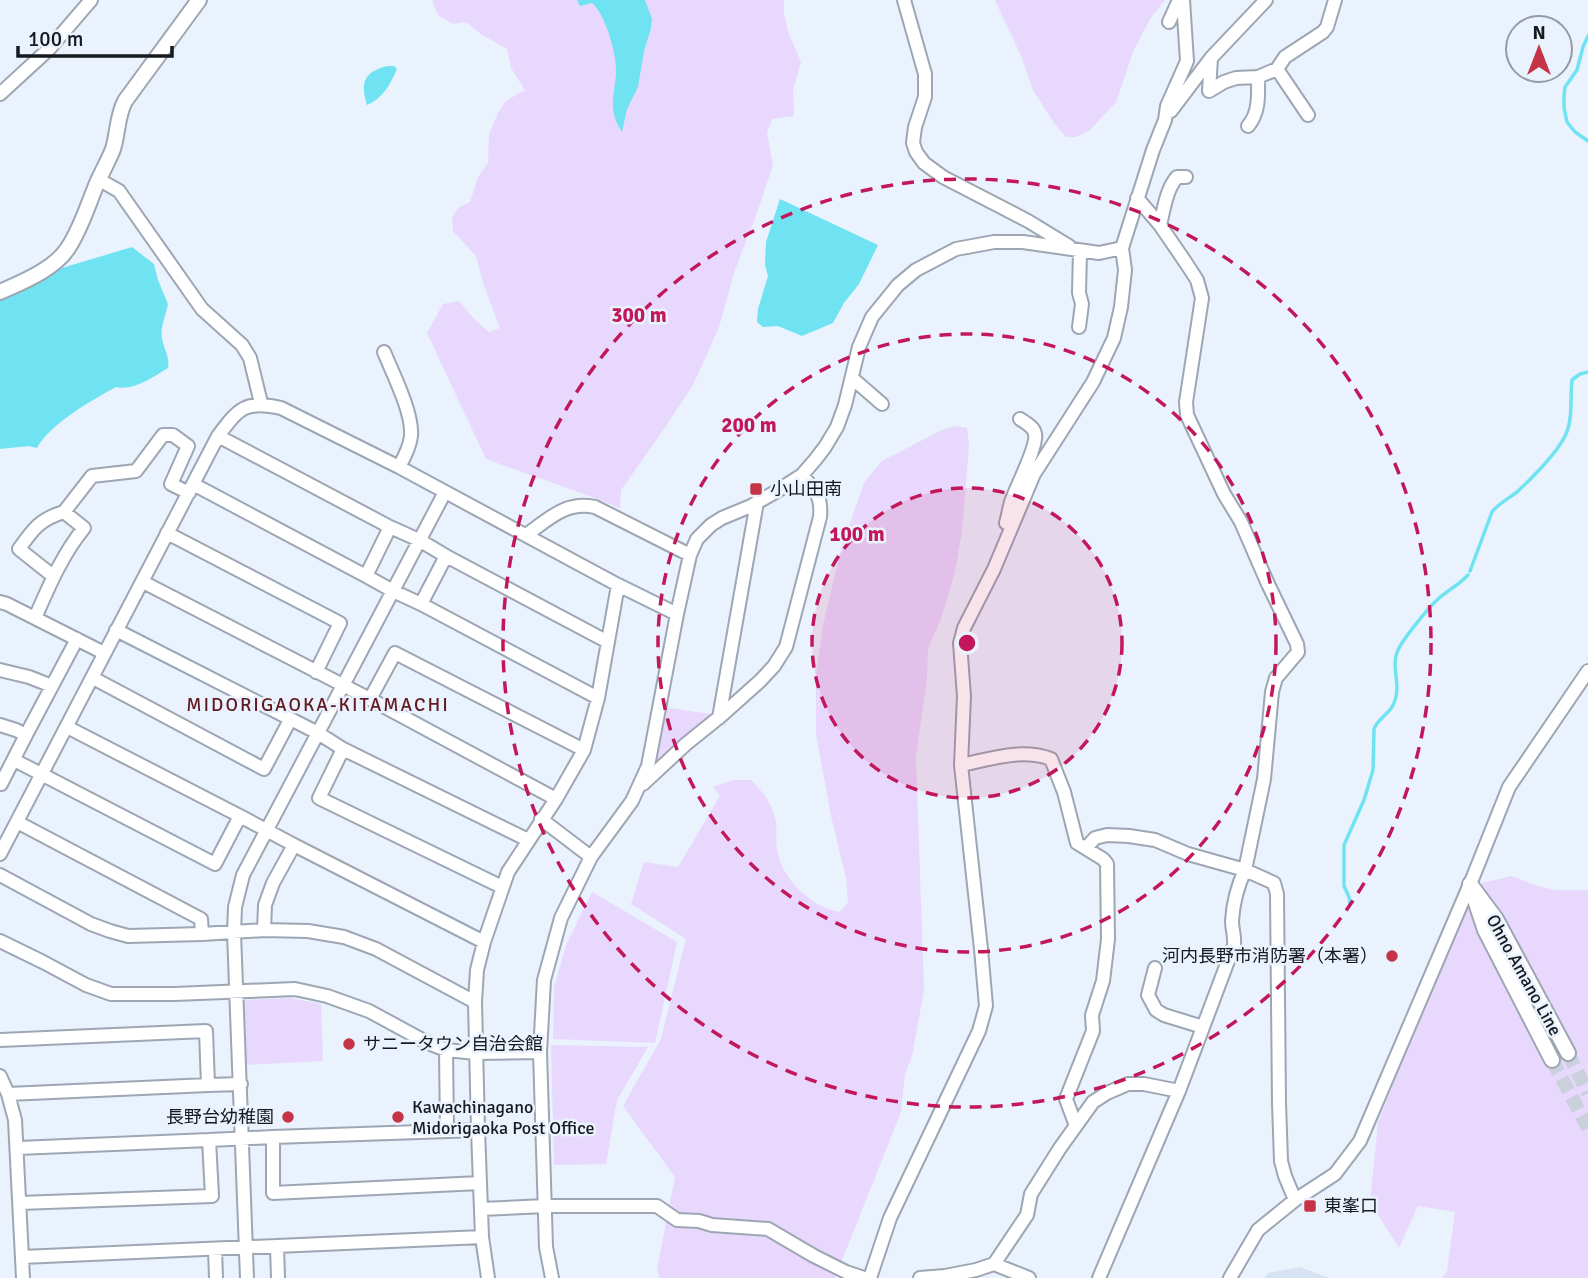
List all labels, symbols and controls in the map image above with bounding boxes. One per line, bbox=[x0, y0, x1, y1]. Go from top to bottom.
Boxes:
scale bar bbox=[18, 14, 172, 58]
north arrow bbox=[1504, 14, 1574, 84]
text: N bbox=[1532, 21, 1546, 45]
text: 100 m bbox=[28, 26, 83, 52]
text: 300 m bbox=[611, 302, 667, 328]
text: 200 m bbox=[721, 412, 777, 438]
place label: 小山田南 bbox=[770, 478, 842, 500]
marker: 小山田南 bbox=[748, 481, 764, 497]
text: 100 m bbox=[829, 521, 885, 547]
centre of rings bbox=[955, 631, 979, 655]
district label: MIDORIGAOKA-KITAMACHI bbox=[186, 693, 450, 717]
street label: Ohno Amano Line bbox=[1482, 911, 1566, 1039]
place label: 河内長野市消防署（本署） bbox=[1162, 945, 1378, 967]
marker: 河内長野市消防署（本署） bbox=[1384, 948, 1400, 964]
place label: サニータウン自治会館 bbox=[363, 1033, 543, 1055]
marker: サニータウン自治会館 bbox=[341, 1036, 357, 1052]
place label: Kawachinagano Midorigaoka Post Office bbox=[412, 1096, 595, 1139]
place label: 長野台幼稚園 bbox=[166, 1106, 274, 1128]
marker: 長野台幼稚園 bbox=[280, 1109, 296, 1125]
marker: Kawachinagano Midorigaoka Post Office bbox=[390, 1109, 406, 1125]
place label: 東峯口 bbox=[1324, 1195, 1378, 1217]
marker: 東峯口 bbox=[1302, 1198, 1318, 1214]

